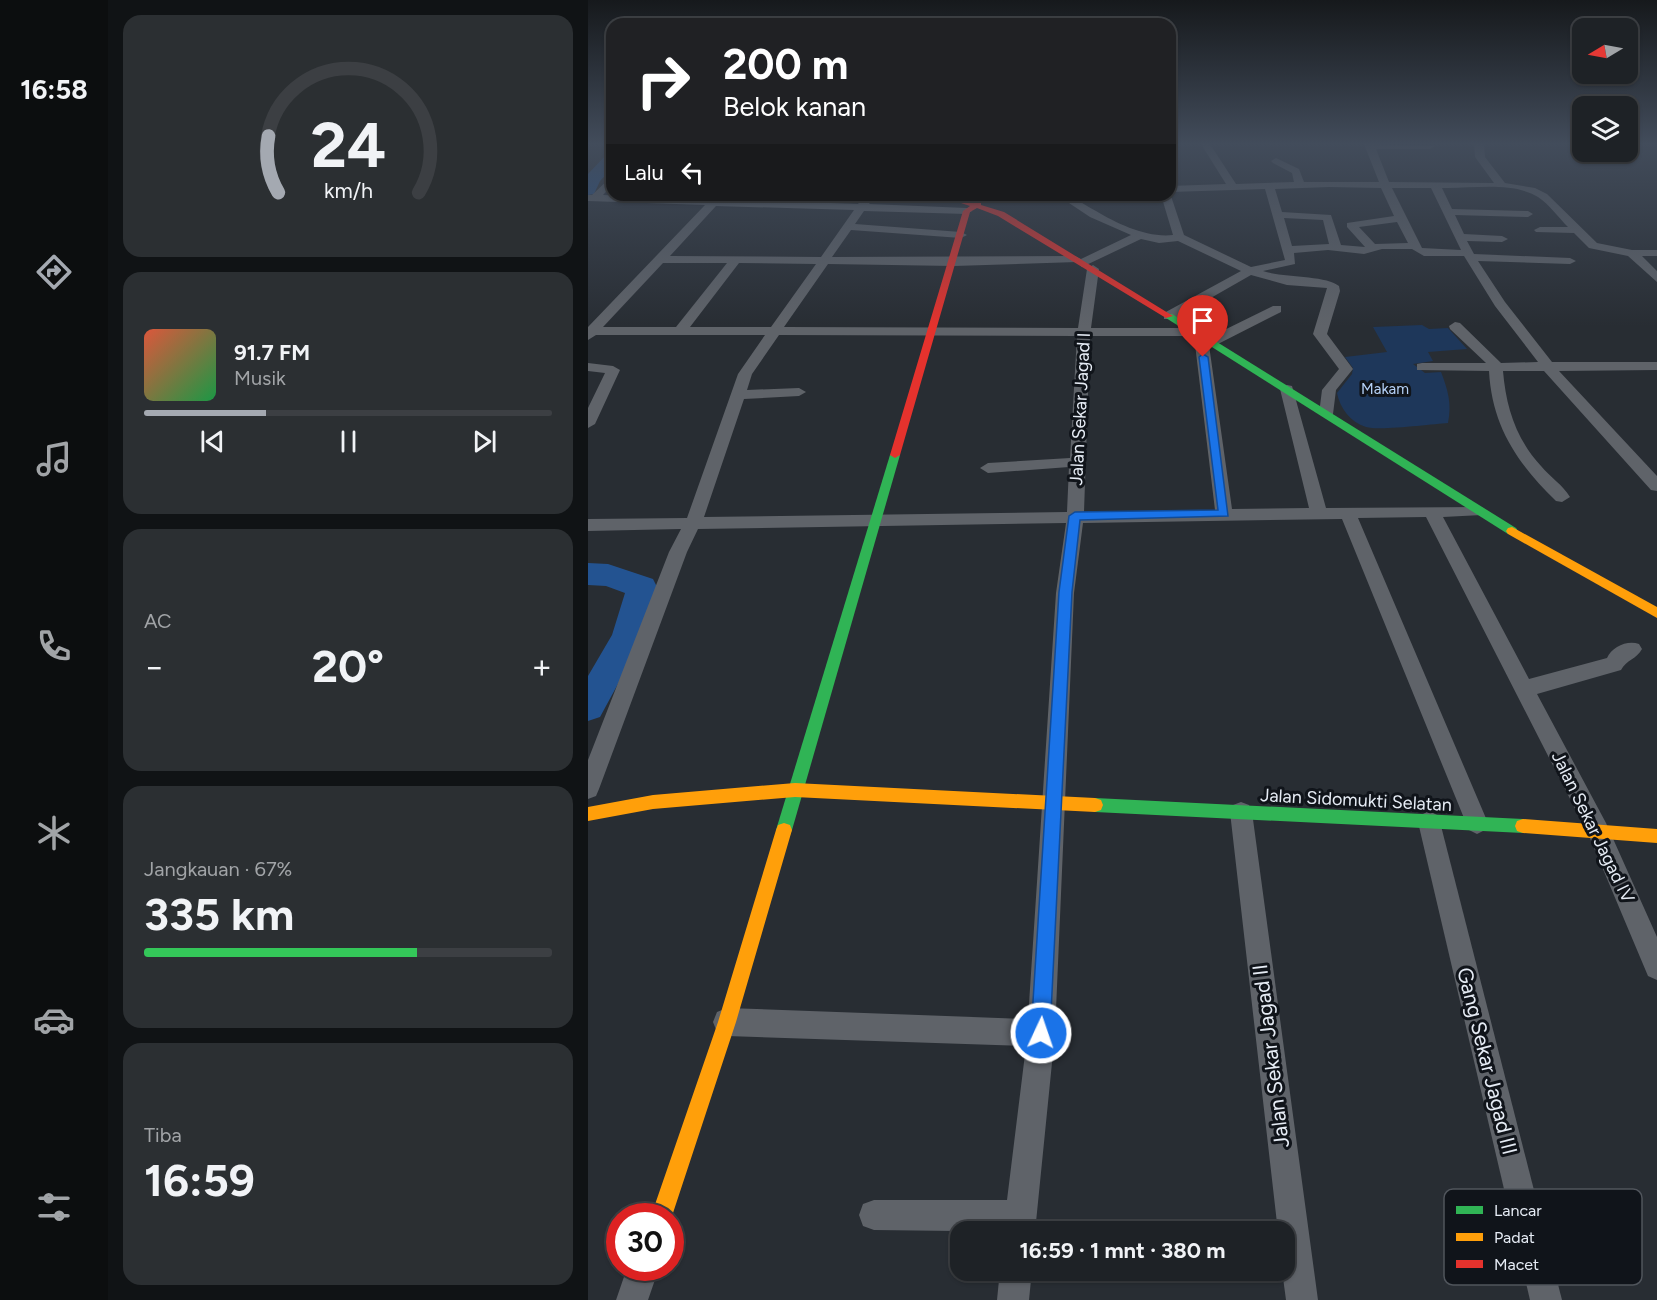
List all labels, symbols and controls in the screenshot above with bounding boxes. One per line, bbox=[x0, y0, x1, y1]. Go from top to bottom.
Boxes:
north arrow bbox=[1572, 18, 1638, 84]
map controls bbox=[1572, 18, 1638, 162]
text: 200 m bbox=[723, 39, 848, 90]
icon: right bbox=[624, 42, 702, 120]
text: 16:58 bbox=[20, 73, 88, 106]
text: Belok kanan bbox=[723, 90, 866, 123]
button: layers bbox=[1572, 96, 1638, 162]
text: 24 bbox=[310, 108, 386, 183]
icon: left bbox=[676, 156, 709, 189]
text: Lalu bbox=[624, 159, 664, 186]
text: km/h bbox=[324, 178, 372, 203]
icon: directions bbox=[33, 251, 75, 293]
pin bbox=[1177, 295, 1228, 357]
icon: arrive bbox=[1186, 304, 1219, 337]
street label: Jalan Sekar Jagad I bbox=[1065, 332, 1095, 486]
text: 91.7 FM bbox=[234, 339, 310, 366]
text: Musik bbox=[234, 366, 286, 390]
park label: Makam bbox=[1361, 380, 1409, 398]
icon: previous bbox=[196, 425, 229, 458]
icon: pause bbox=[332, 425, 365, 458]
icon: next bbox=[468, 425, 501, 458]
icon: music bbox=[33, 438, 75, 480]
text: AC bbox=[144, 609, 172, 633]
icon: phone bbox=[33, 625, 75, 667]
text: 20° bbox=[312, 639, 384, 693]
text: − bbox=[144, 647, 165, 686]
text: + bbox=[531, 647, 552, 686]
street label: Jalan Sekar Jagad IV bbox=[1547, 748, 1639, 907]
street label: Jalan Sidomukti Selatan bbox=[1260, 784, 1452, 816]
icon: climate bbox=[33, 812, 75, 854]
text: Jangkauan · 67% bbox=[144, 857, 292, 881]
text: 335 km bbox=[144, 887, 294, 941]
street label: Jalan Sekar Jagad II bbox=[1247, 963, 1294, 1149]
street label: Gang Sekar Jagad III bbox=[1452, 965, 1523, 1157]
icon: car bbox=[33, 999, 75, 1041]
position arrow bbox=[1009, 1001, 1073, 1065]
text: Tiba bbox=[144, 1123, 182, 1147]
text: 16:59 bbox=[144, 1153, 255, 1207]
icon: filters bbox=[33, 1186, 75, 1228]
legend bbox=[1444, 1189, 1642, 1285]
text: Lancar bbox=[1494, 1201, 1542, 1220]
speed limit sign: 30 bbox=[606, 1203, 684, 1281]
text: Padat bbox=[1494, 1228, 1535, 1247]
text: 16:59 · 1 mnt · 380 m bbox=[1019, 1237, 1226, 1264]
text: Macet bbox=[1494, 1255, 1539, 1274]

